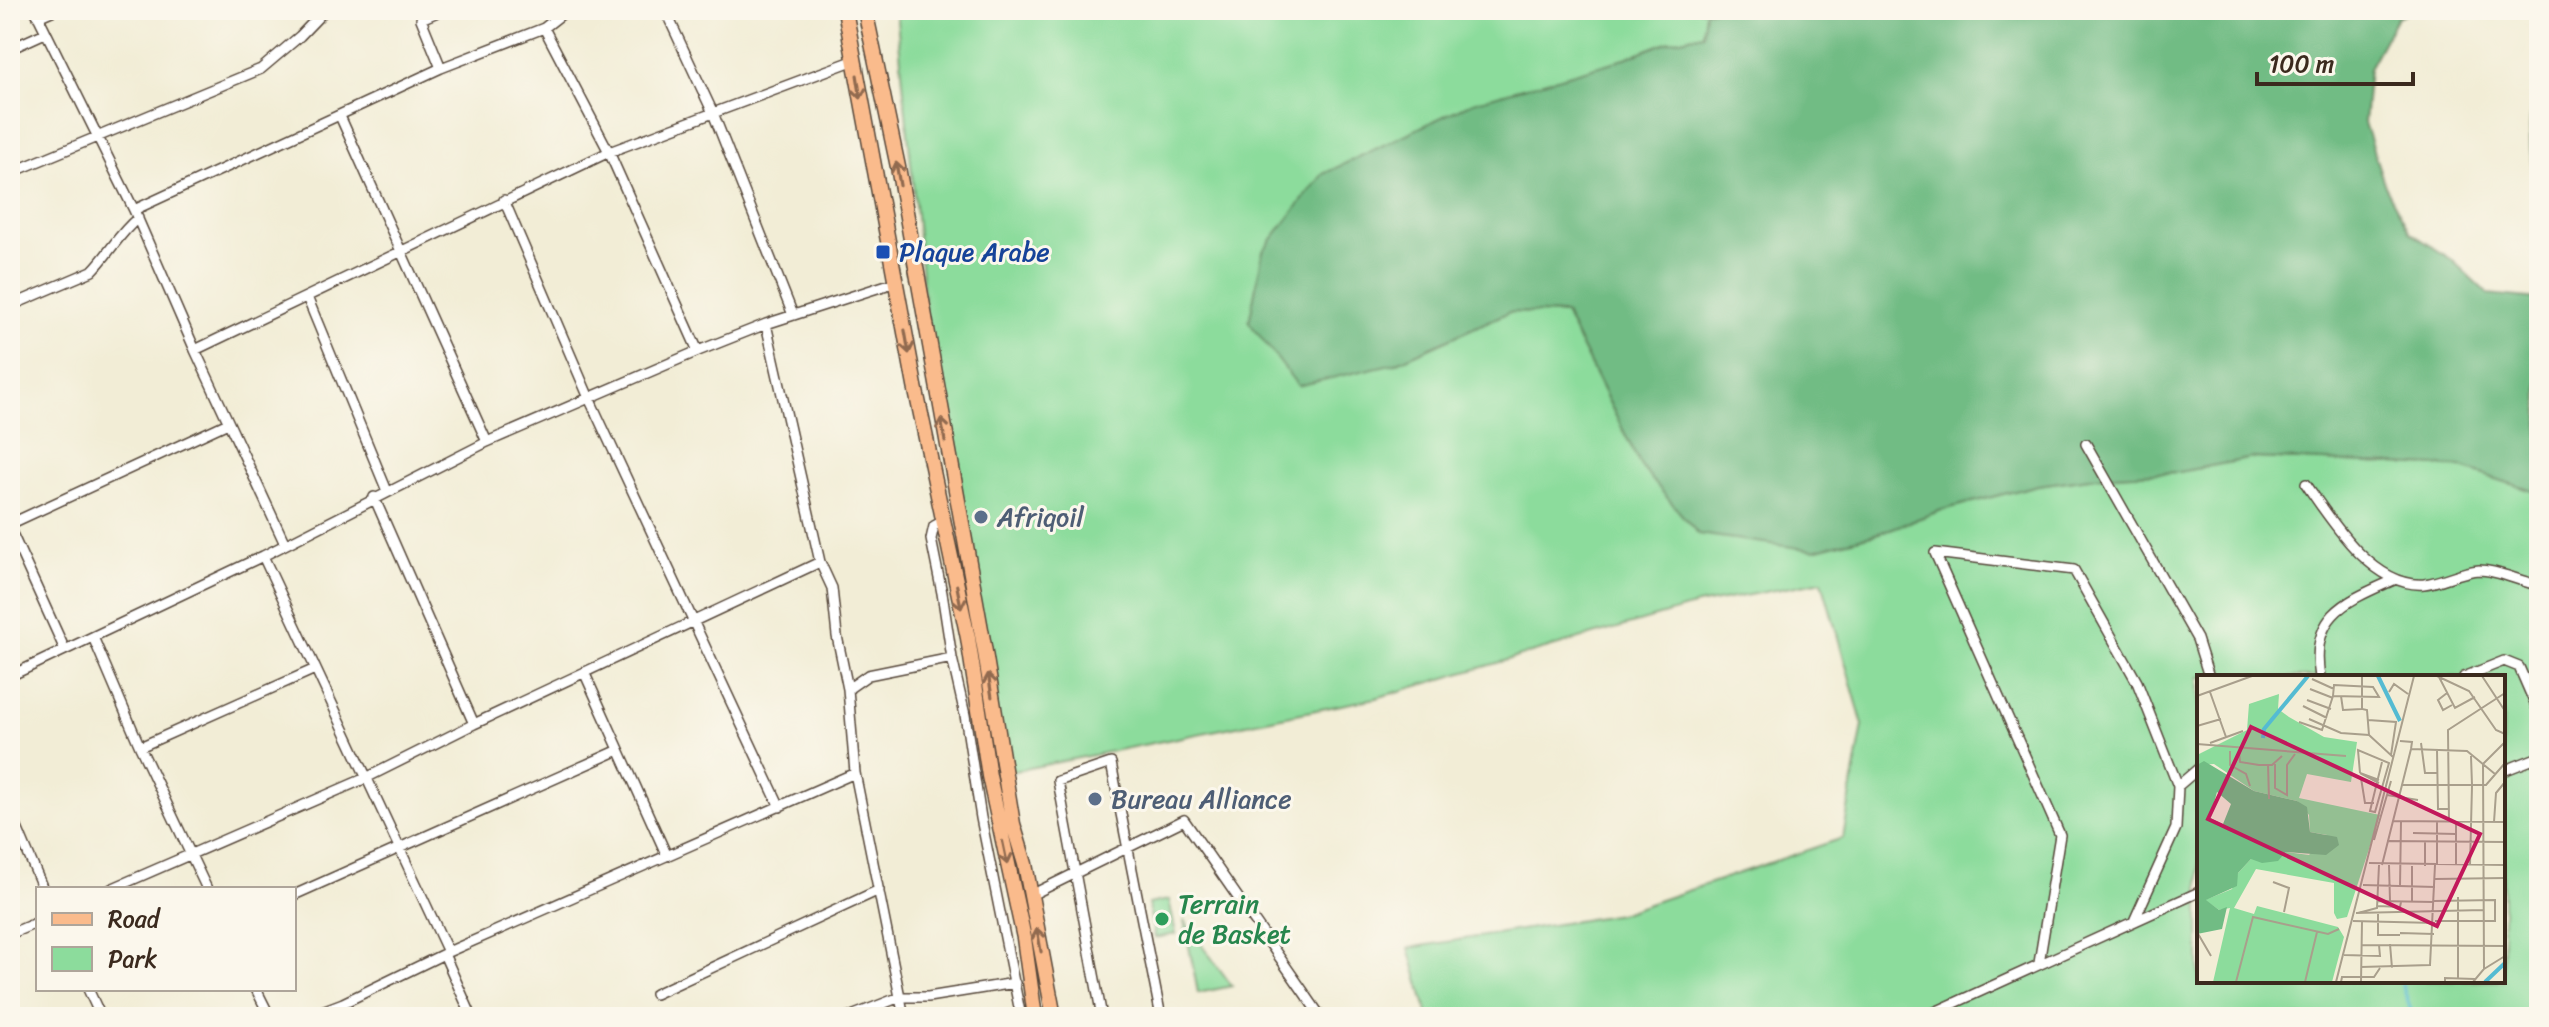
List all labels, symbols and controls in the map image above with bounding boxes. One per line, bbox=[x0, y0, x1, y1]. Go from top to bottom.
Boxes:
scale bar bbox=[2257, 36, 2413, 86]
text: 100 m bbox=[2269, 43, 2334, 85]
one-way arrow bbox=[852, 74, 867, 99]
one-way arrow bbox=[890, 161, 905, 187]
place label: Plaque Arabe bbox=[899, 229, 1050, 275]
marker: Plaque Arabe bbox=[874, 243, 892, 261]
one-way arrow bbox=[900, 329, 915, 354]
one-way arrow bbox=[935, 417, 950, 443]
place label: Afriqoil bbox=[996, 494, 1084, 540]
marker: Afriqoil bbox=[972, 508, 990, 526]
one-way arrow bbox=[953, 584, 968, 609]
one-way arrow bbox=[982, 673, 997, 699]
inset map bbox=[2197, 675, 2505, 983]
place label: Bureau Alliance bbox=[1111, 776, 1292, 822]
marker: Bureau Alliance bbox=[1086, 790, 1104, 808]
one-way arrow bbox=[998, 839, 1013, 865]
place label: Terrain de Basket bbox=[1178, 881, 1291, 957]
legend bbox=[36, 887, 296, 991]
text: Road bbox=[108, 898, 162, 940]
marker: Terrain de Basket bbox=[1153, 910, 1171, 928]
one-way arrow bbox=[1031, 928, 1046, 954]
text: Park bbox=[108, 938, 157, 980]

